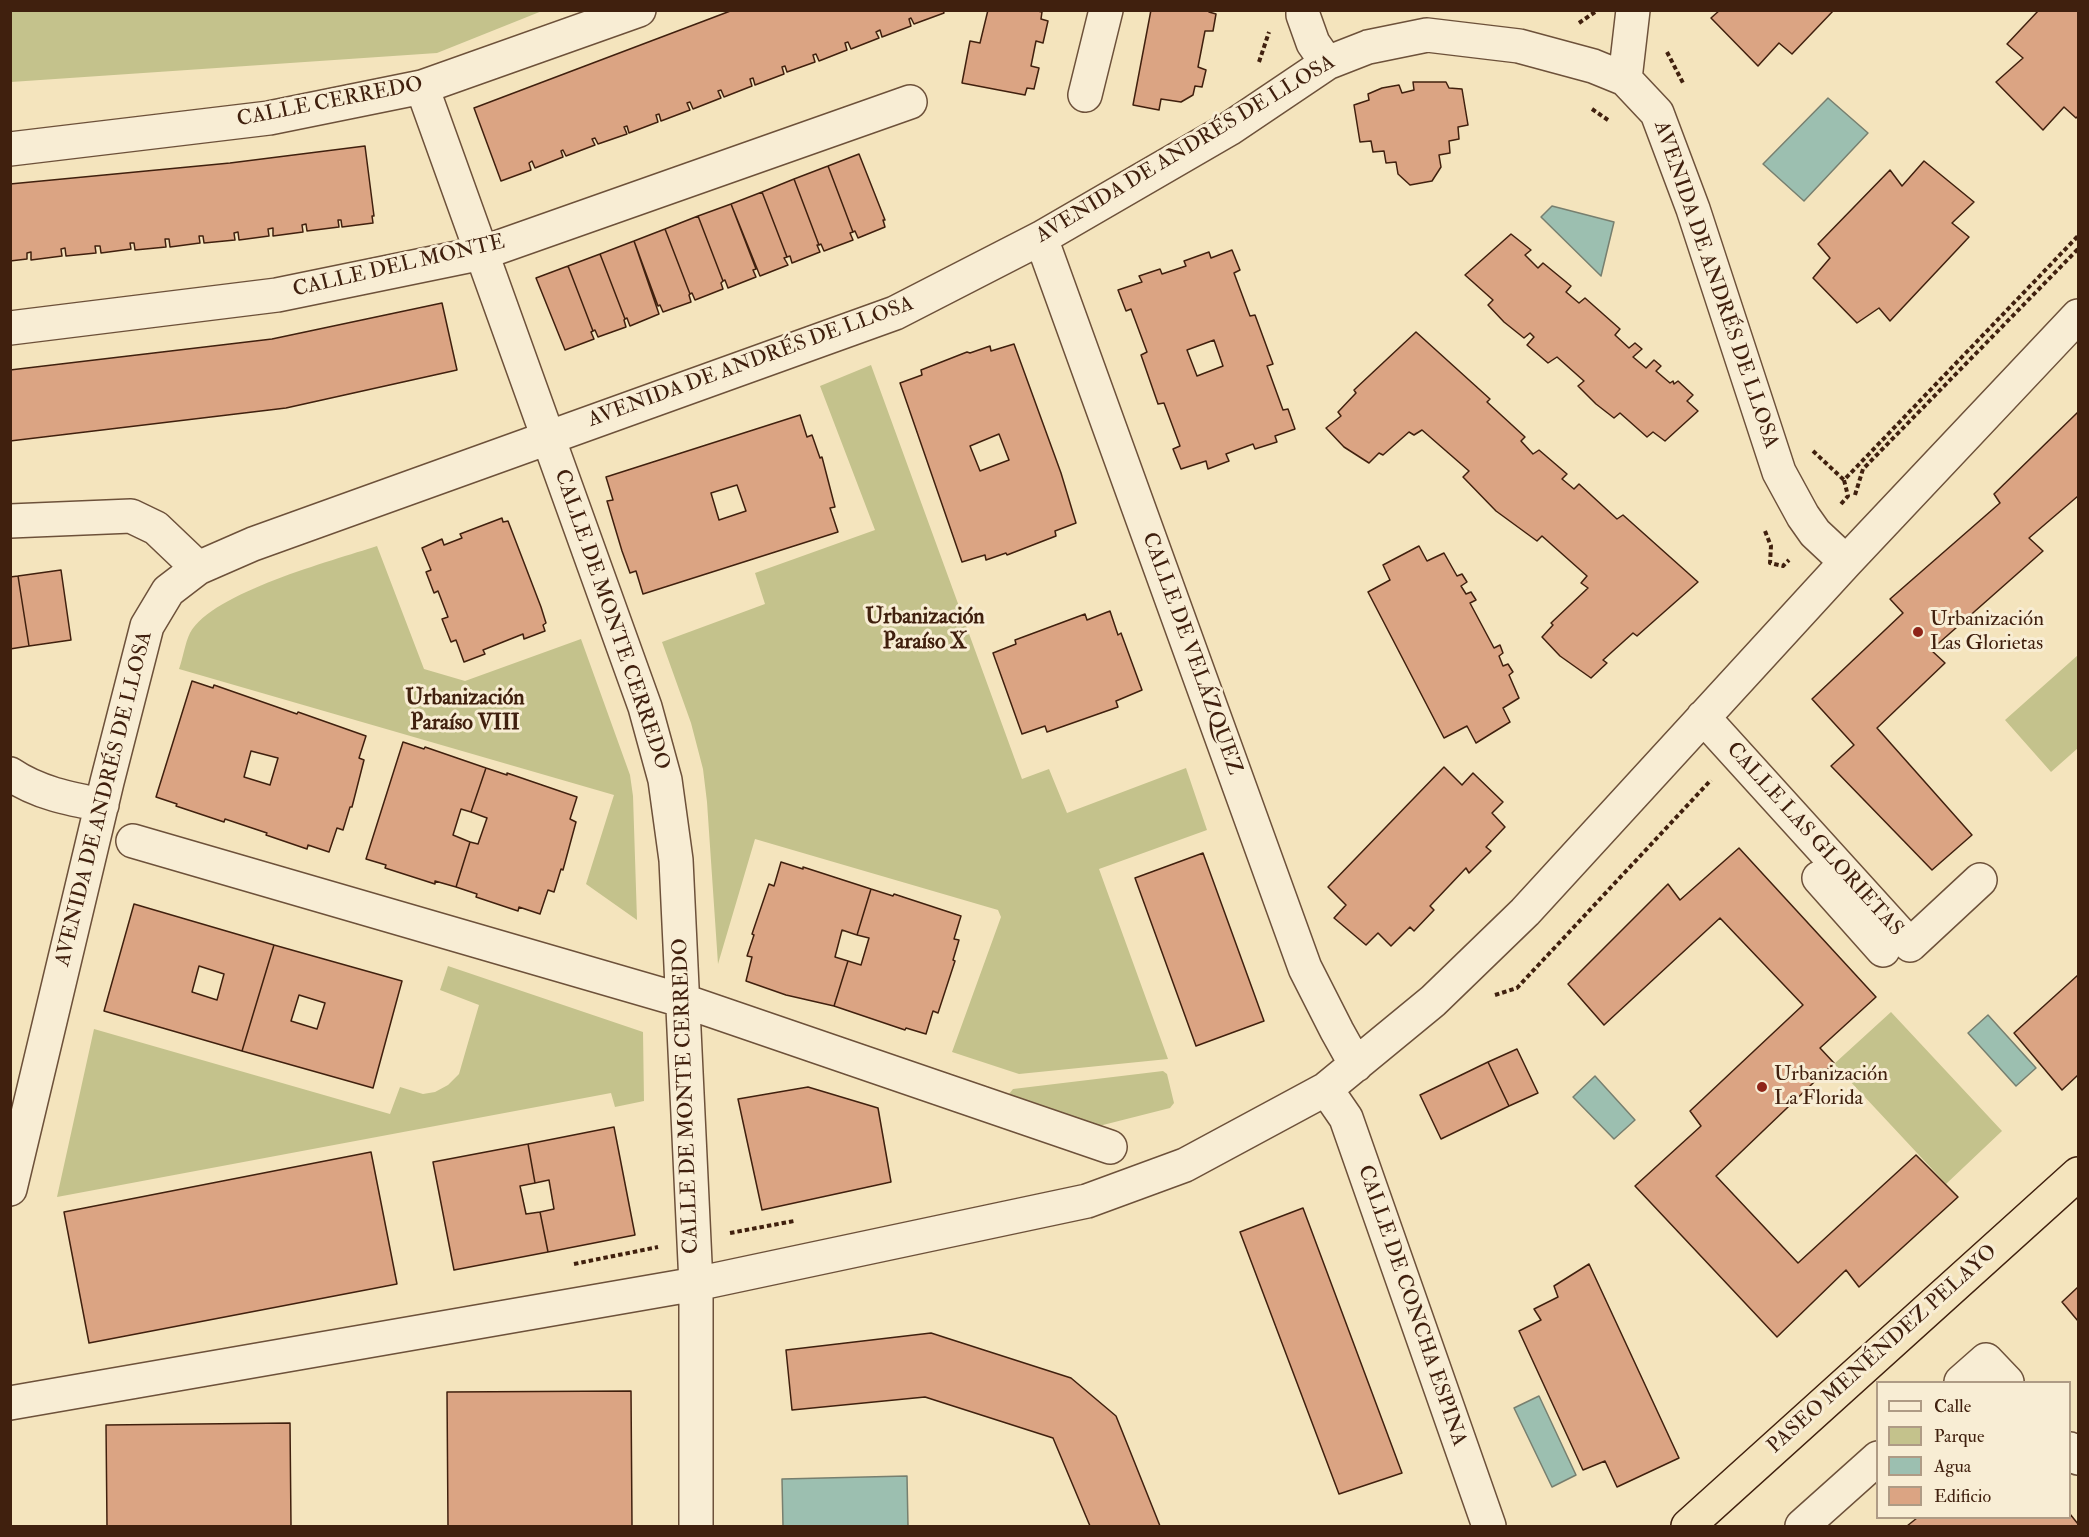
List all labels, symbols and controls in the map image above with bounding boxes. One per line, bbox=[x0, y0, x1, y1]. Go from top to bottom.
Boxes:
street label: AVENIDA DE ANDRÉS DE LLOSA bbox=[1032, 50, 1340, 250]
street label: CALLE CERREDO bbox=[235, 73, 425, 133]
street label: AVENIDA DE ANDRÉS DE LLOSA bbox=[1647, 118, 1783, 452]
street label: CALLE DEL MONTE bbox=[291, 230, 507, 304]
street label: AVENIDA DE ANDRÉS DE LLOSA bbox=[585, 292, 917, 434]
street label: CALLE DE MONTE CERREDO bbox=[548, 467, 674, 773]
street label: CALLE DE VELÁZQUEZ bbox=[1135, 530, 1247, 778]
district label: Urbanización Paraíso X bbox=[865, 605, 985, 656]
place label: Urbanización Las Glorietas bbox=[1930, 607, 2044, 657]
marker: Urbanización Las Glorietas bbox=[1911, 625, 1925, 639]
street label: AVENIDA DE ANDRÉS DE LLOSA bbox=[51, 629, 159, 969]
district label: Urbanización Paraíso VIII bbox=[405, 686, 525, 738]
street label: CALLE LAS GLORIETAS bbox=[1720, 738, 1908, 942]
street label: CALLE DE MONTE CERREDO bbox=[669, 938, 705, 1254]
place label: Urbanización La Florida bbox=[1774, 1062, 1888, 1112]
marker: Urbanización La Florida bbox=[1755, 1080, 1769, 1094]
street label: CALLE DE CONCHA ESPINA bbox=[1351, 1162, 1471, 1450]
street label: PASEO MENÉNDEZ PELAYO bbox=[1763, 1240, 2003, 1460]
legend bbox=[1876, 1381, 2071, 1519]
text: Calle bbox=[1934, 1395, 1971, 1418]
text: Parque bbox=[1934, 1425, 1984, 1448]
text: Agua bbox=[1934, 1455, 1971, 1478]
text: Edificio bbox=[1934, 1485, 1991, 1508]

